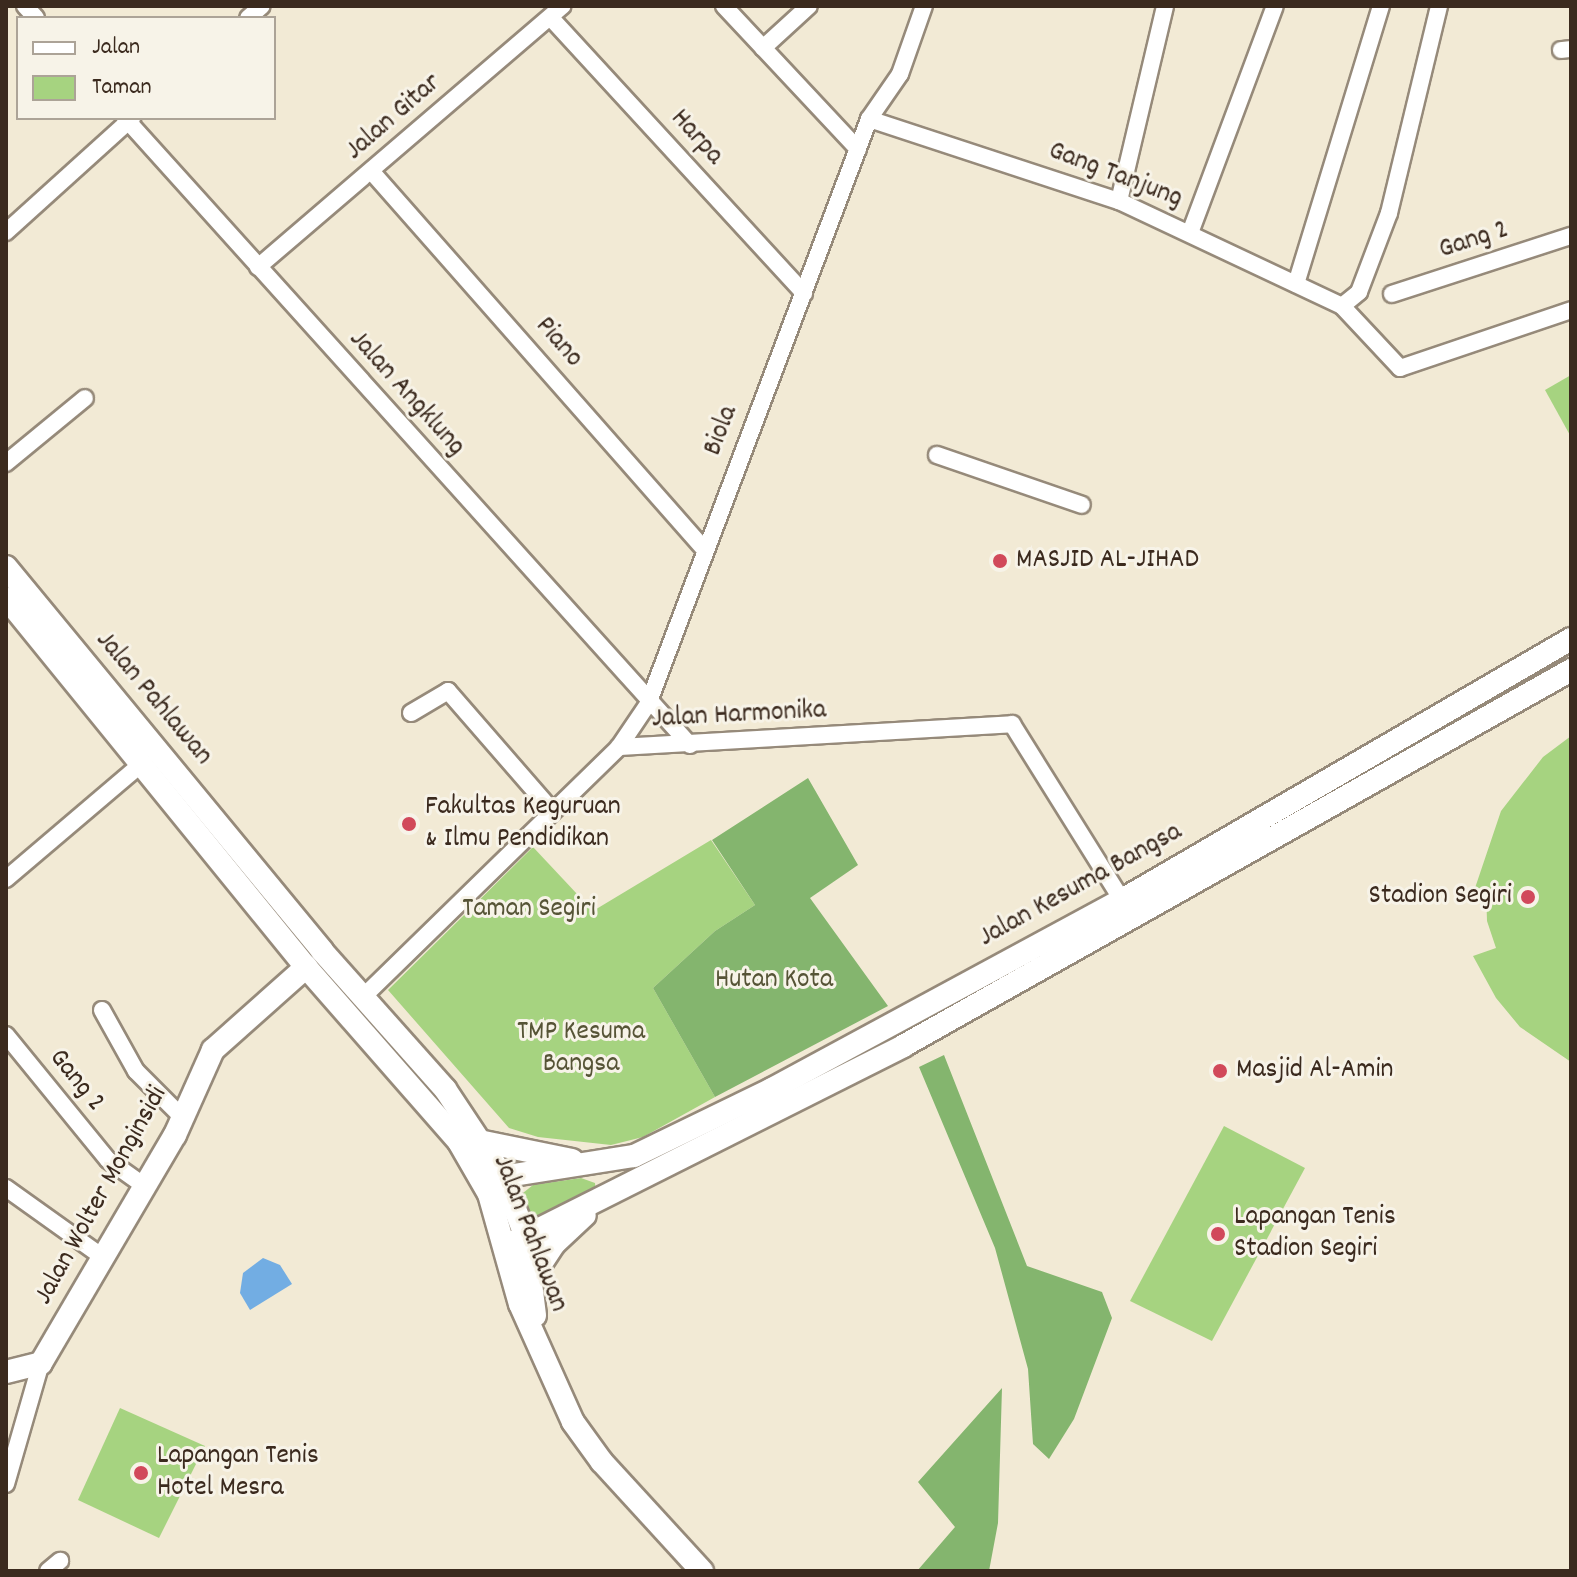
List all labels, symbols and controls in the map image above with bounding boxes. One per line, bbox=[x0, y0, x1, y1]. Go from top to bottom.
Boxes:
legend bbox=[16, 16, 276, 120]
text: Jalan bbox=[92, 31, 140, 65]
street label: Jalan Gitar bbox=[339, 67, 449, 169]
text: Taman bbox=[92, 71, 152, 105]
street label: Harpa bbox=[662, 103, 730, 173]
street label: Gang Tanjung bbox=[1043, 135, 1187, 217]
street label: Gang 2 bbox=[1435, 214, 1513, 268]
street label: Piano bbox=[527, 311, 589, 375]
street label: Jalan Angklung bbox=[341, 324, 471, 464]
street label: Biola bbox=[697, 401, 747, 461]
place label: MASJID AL-JIHAD bbox=[1016, 544, 1199, 578]
marker: MASJID AL-JIHAD bbox=[991, 552, 1009, 570]
street label: Jalan Pahlawan bbox=[87, 625, 219, 773]
street label: Jalan Harmonika bbox=[651, 695, 827, 737]
place label: Fakultas Keguruan & Ilmu Pendidikan bbox=[425, 791, 621, 857]
marker: Fakultas Keguruan & Ilmu Pendidikan bbox=[400, 815, 418, 833]
street label: Jalan Kesuma Bangsa bbox=[974, 816, 1188, 956]
place label: Stadion Segiri bbox=[1369, 880, 1512, 914]
marker: Stadion Segiri bbox=[1519, 888, 1537, 906]
park label: Taman Segiri bbox=[462, 893, 596, 927]
park label: Hutan Kota bbox=[715, 964, 833, 998]
park label: TMP Kesuma Bangsa bbox=[517, 1016, 645, 1082]
street label: Gang 2 bbox=[41, 1043, 111, 1119]
place label: Masjid Al-Amin bbox=[1236, 1054, 1393, 1088]
marker: Masjid Al-Amin bbox=[1211, 1062, 1229, 1080]
street label: Jalan Wolter Monginsidi bbox=[28, 1081, 176, 1311]
street label: Jalan Pahlawan bbox=[484, 1151, 574, 1317]
place label: Lapangan Tenis Stadion Segiri bbox=[1234, 1201, 1396, 1267]
marker: Lapangan Tenis Stadion Segiri bbox=[1209, 1225, 1227, 1243]
place label: Lapangan Tenis Hotel Mesra bbox=[157, 1440, 319, 1506]
marker: Lapangan Tenis Hotel Mesra bbox=[132, 1464, 150, 1482]

